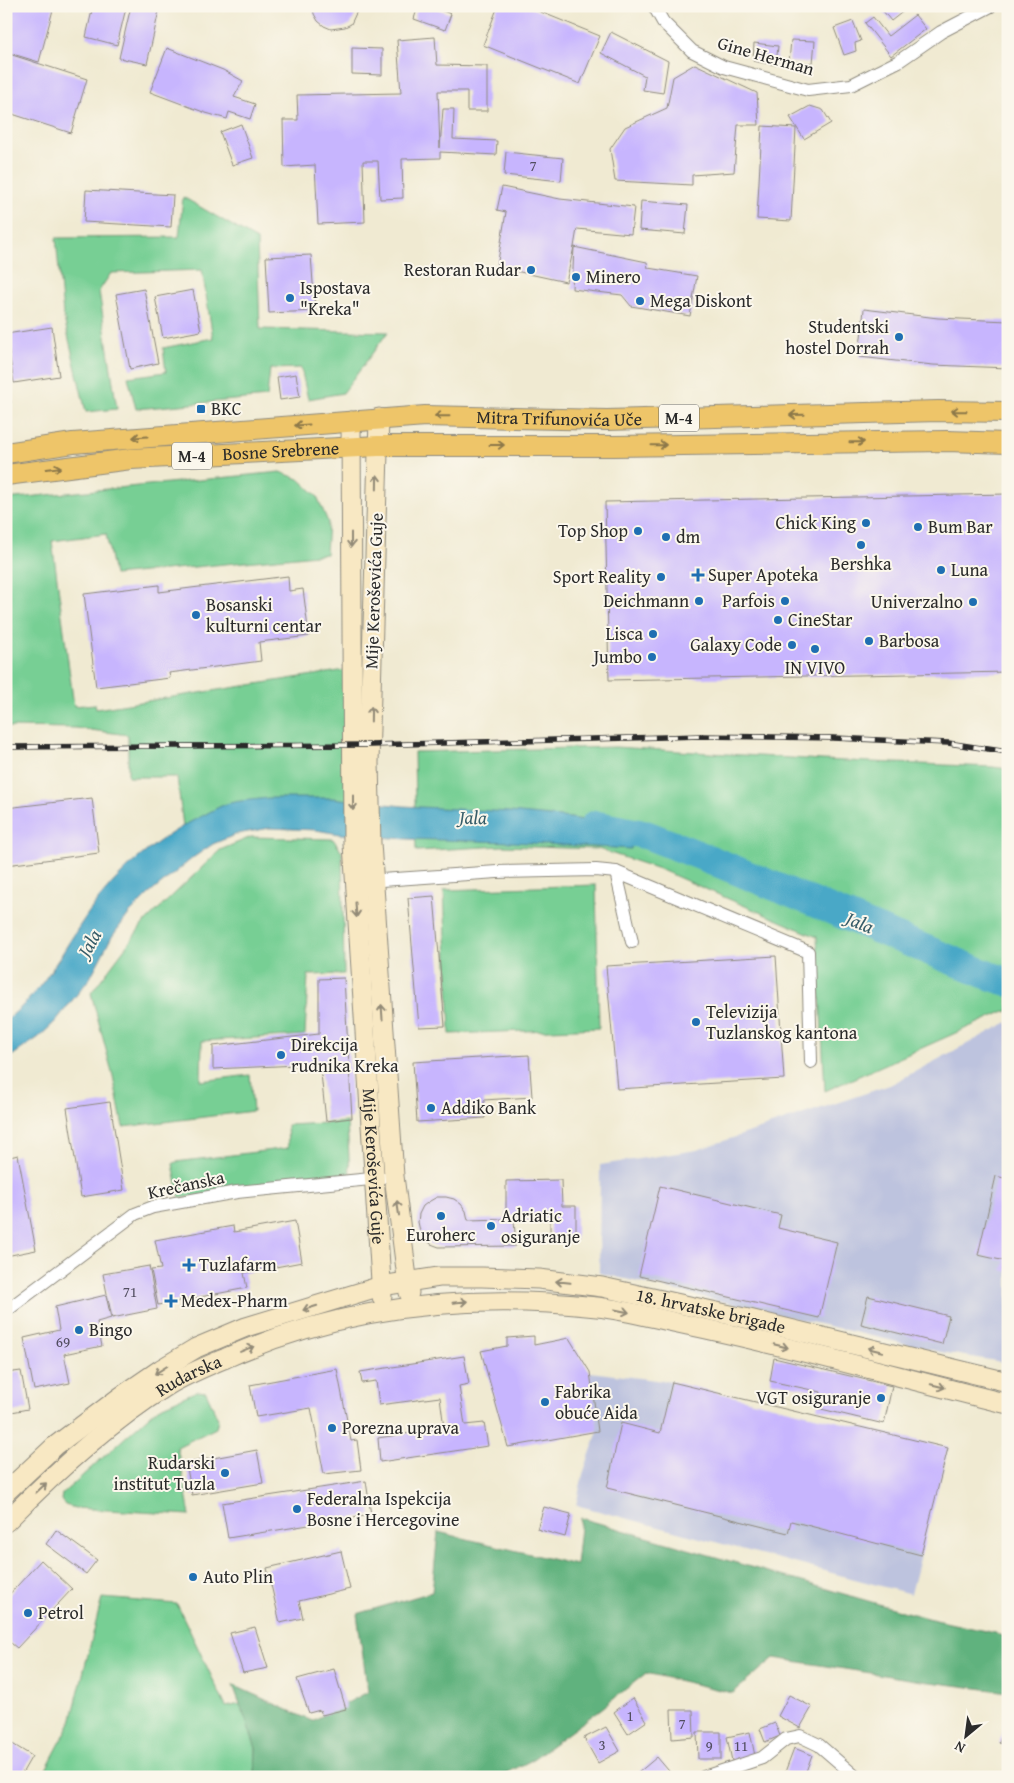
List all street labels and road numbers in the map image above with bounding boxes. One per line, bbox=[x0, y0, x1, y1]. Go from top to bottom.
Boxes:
street label: Gine Herman bbox=[715, 29, 818, 82]
street label: Mitra Trifunovića Uče bbox=[476, 403, 642, 433]
road number: M-4 bbox=[659, 404, 699, 432]
street label: Bosne Srebrene bbox=[222, 434, 340, 467]
road number: M-4 bbox=[172, 442, 212, 470]
street label: Mije Keroševića Guje bbox=[357, 512, 390, 669]
street label: Mije Keroševića Guje bbox=[356, 1087, 393, 1245]
street label: Krečanska bbox=[145, 1163, 227, 1206]
street label: 18. hrvatske brigade bbox=[634, 1281, 788, 1340]
street label: Rudarska bbox=[150, 1347, 226, 1403]

